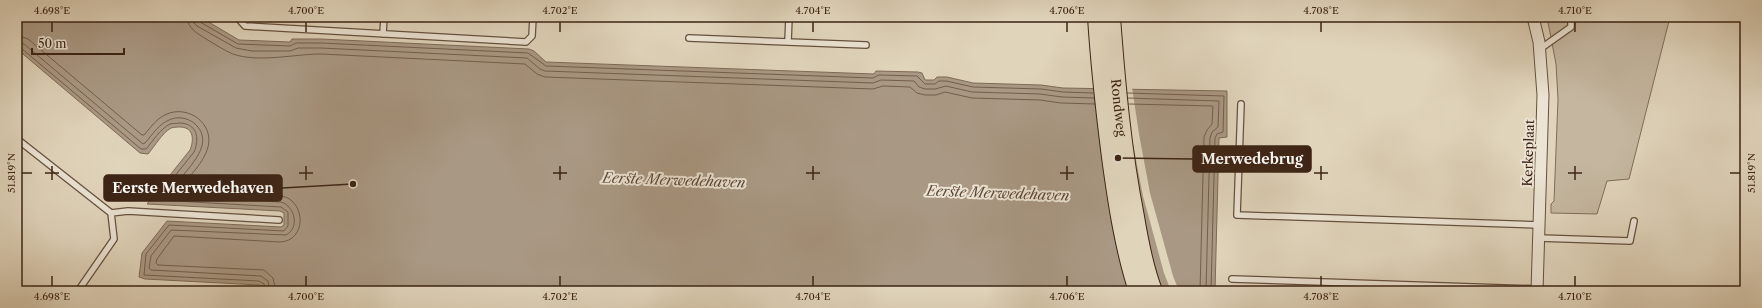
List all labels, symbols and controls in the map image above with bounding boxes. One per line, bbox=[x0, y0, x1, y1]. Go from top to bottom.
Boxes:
text: 4.698°E bbox=[34, 4, 70, 17]
text: 4.700°E bbox=[288, 4, 324, 17]
text: 4.702°E bbox=[542, 4, 578, 17]
text: 4.704°E bbox=[795, 4, 831, 17]
text: 4.706°E bbox=[1049, 4, 1085, 17]
text: 4.708°E bbox=[1303, 4, 1339, 17]
text: 4.710°E bbox=[1558, 4, 1592, 17]
scale bar bbox=[32, 30, 124, 56]
text: 50 m bbox=[38, 36, 67, 51]
street label: Rondweg bbox=[1108, 78, 1130, 138]
street label: Kerkeplaat bbox=[1519, 119, 1537, 187]
callout: Merwedebrug bbox=[1193, 146, 1311, 172]
text: Merwedebrug bbox=[1201, 150, 1304, 168]
text: 51.819°N bbox=[5, 153, 18, 193]
text: 51.819°N bbox=[1745, 153, 1758, 193]
water label: Eerste Merwedehaven bbox=[601, 168, 746, 191]
callout: Eerste Merwedehaven bbox=[104, 175, 282, 201]
text: Eerste Merwedehaven bbox=[112, 179, 274, 197]
water label: Eerste Merwedehaven bbox=[925, 181, 1070, 204]
text: 4.698°E bbox=[34, 290, 70, 303]
text: 4.700°E bbox=[288, 290, 324, 303]
text: 4.702°E bbox=[542, 290, 578, 303]
text: 4.704°E bbox=[795, 290, 831, 303]
text: 4.706°E bbox=[1049, 290, 1085, 303]
text: 4.708°E bbox=[1303, 290, 1339, 303]
text: 4.710°E bbox=[1558, 290, 1592, 303]

